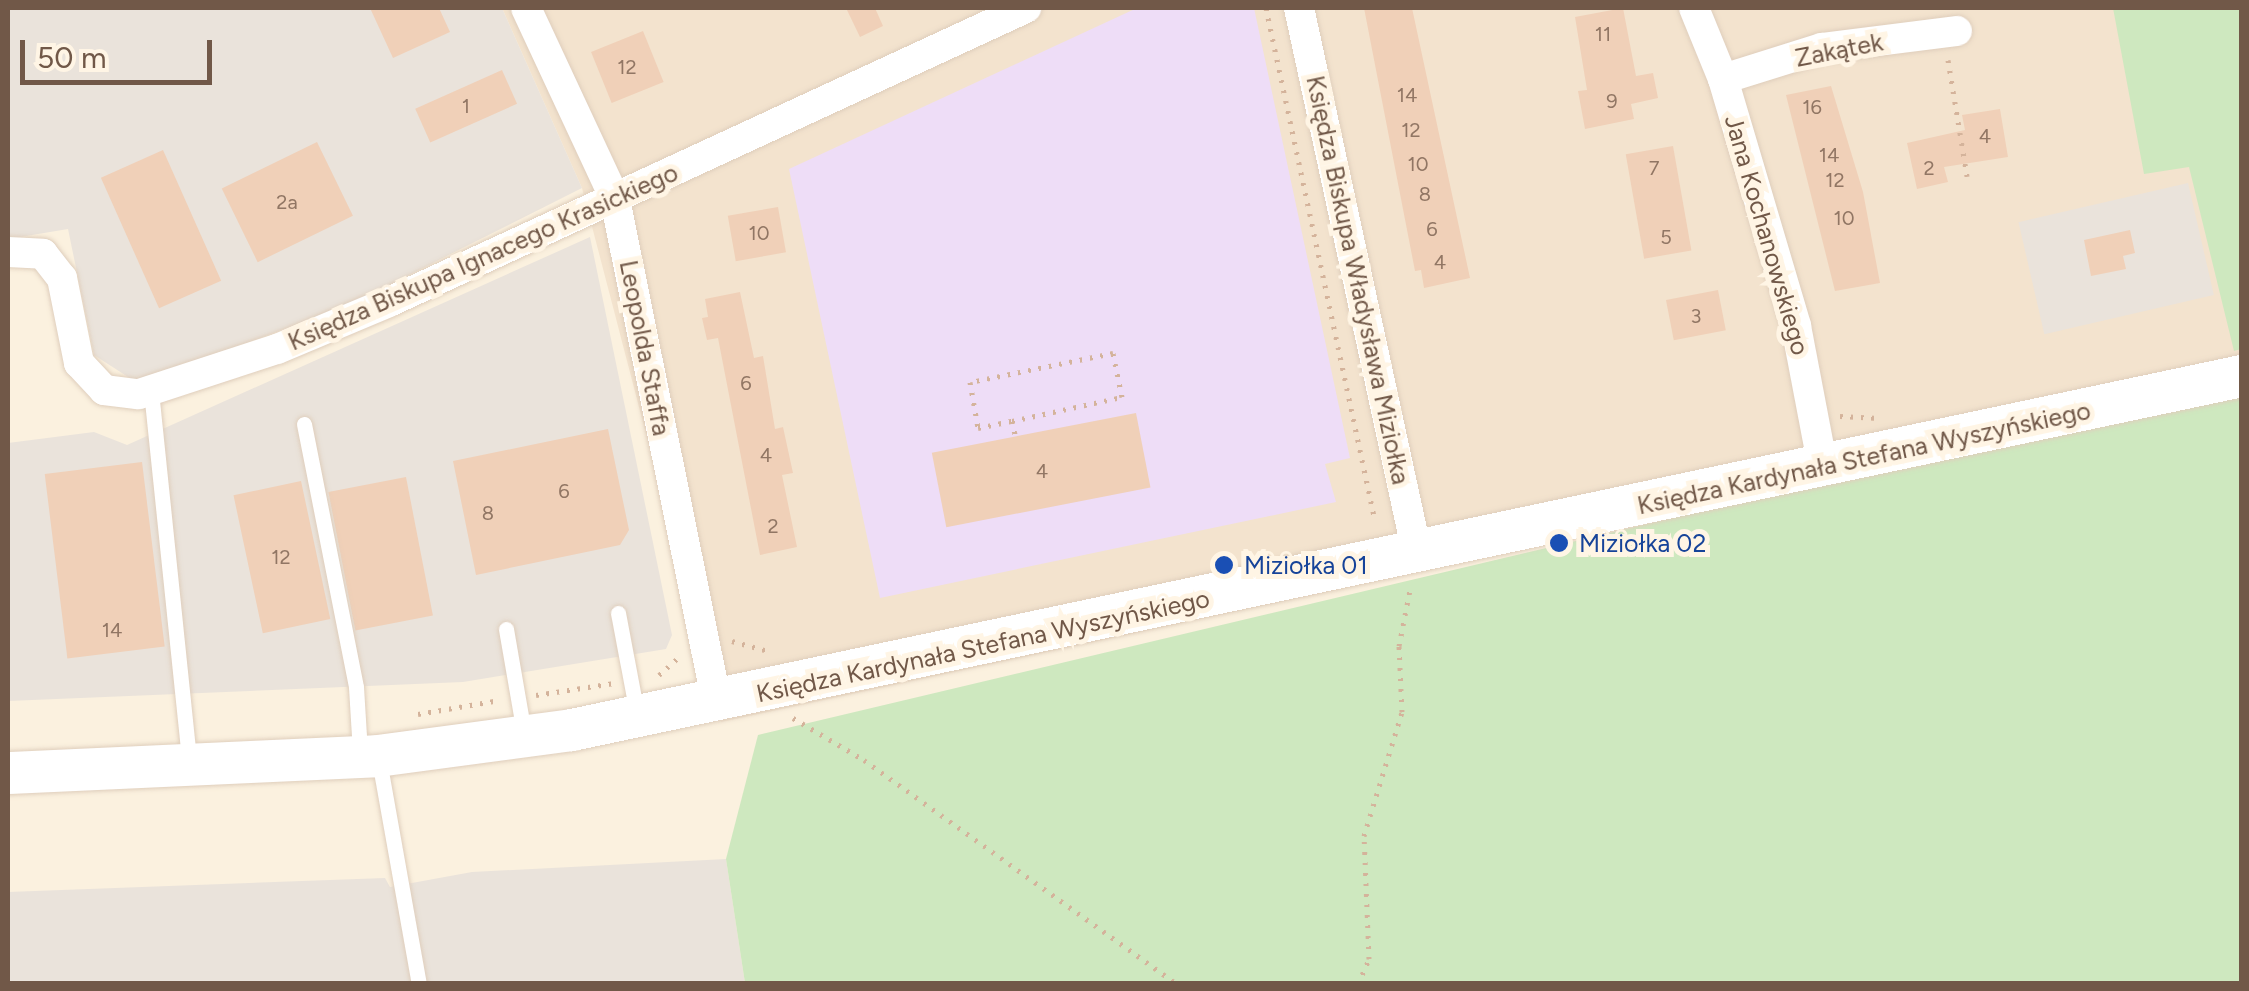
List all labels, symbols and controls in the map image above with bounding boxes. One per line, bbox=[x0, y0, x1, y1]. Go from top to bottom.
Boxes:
scale bar bbox=[25, 20, 218, 82]
house number: 11 bbox=[1595, 22, 1611, 46]
street label: Zakątek bbox=[1793, 27, 1885, 73]
text: 50 m bbox=[37, 39, 106, 76]
house number: 12 bbox=[617, 55, 637, 79]
street label: Księdza Biskupa Władysława Miziołka bbox=[1300, 73, 1416, 487]
house number: 14 bbox=[1397, 83, 1417, 107]
house number: 9 bbox=[1606, 89, 1618, 113]
house number: 1 bbox=[462, 94, 470, 118]
house number: 16 bbox=[1802, 95, 1822, 119]
street label: Jana Kochanowskiego bbox=[1718, 111, 1816, 359]
house number: 12 bbox=[1401, 118, 1421, 142]
house number: 4 bbox=[1979, 124, 1991, 148]
house number: 14 bbox=[1819, 143, 1839, 167]
house number: 10 bbox=[1407, 152, 1429, 176]
house number: 7 bbox=[1649, 156, 1659, 180]
house number: 2 bbox=[1923, 156, 1935, 180]
street label: Księdza Biskupa Ignacego Krasickiego bbox=[283, 157, 683, 357]
house number: 12 bbox=[1825, 168, 1845, 192]
house number: 8 bbox=[1419, 182, 1431, 206]
house number: 2a bbox=[276, 190, 298, 214]
house number: 10 bbox=[1833, 206, 1855, 230]
house number: 6 bbox=[1426, 217, 1438, 241]
house number: 10 bbox=[748, 221, 770, 245]
house number: 5 bbox=[1660, 225, 1672, 249]
house number: 4 bbox=[1434, 250, 1446, 274]
street label: Leopolda Staffa bbox=[613, 258, 677, 438]
house number: 3 bbox=[1691, 304, 1701, 328]
house number: 6 bbox=[740, 371, 752, 395]
street label: Księdza Kardynała Stefana Wyszyńskiego bbox=[1635, 395, 2093, 521]
house number: 4 bbox=[760, 443, 772, 467]
house number: 4 bbox=[1036, 459, 1048, 483]
house number: 6 bbox=[558, 479, 570, 503]
house number: 8 bbox=[482, 501, 494, 525]
house number: 2 bbox=[767, 514, 779, 538]
place label: Miziołka 02 bbox=[1579, 528, 1706, 558]
marker: Miziołka 02 bbox=[1548, 532, 1570, 554]
house number: 12 bbox=[271, 545, 291, 569]
place label: Miziołka 01 bbox=[1244, 550, 1368, 580]
marker: Miziołka 01 bbox=[1213, 554, 1235, 576]
street label: Księdza Kardynała Stefana Wyszyńskiego bbox=[754, 583, 1212, 709]
house number: 14 bbox=[102, 618, 122, 642]

